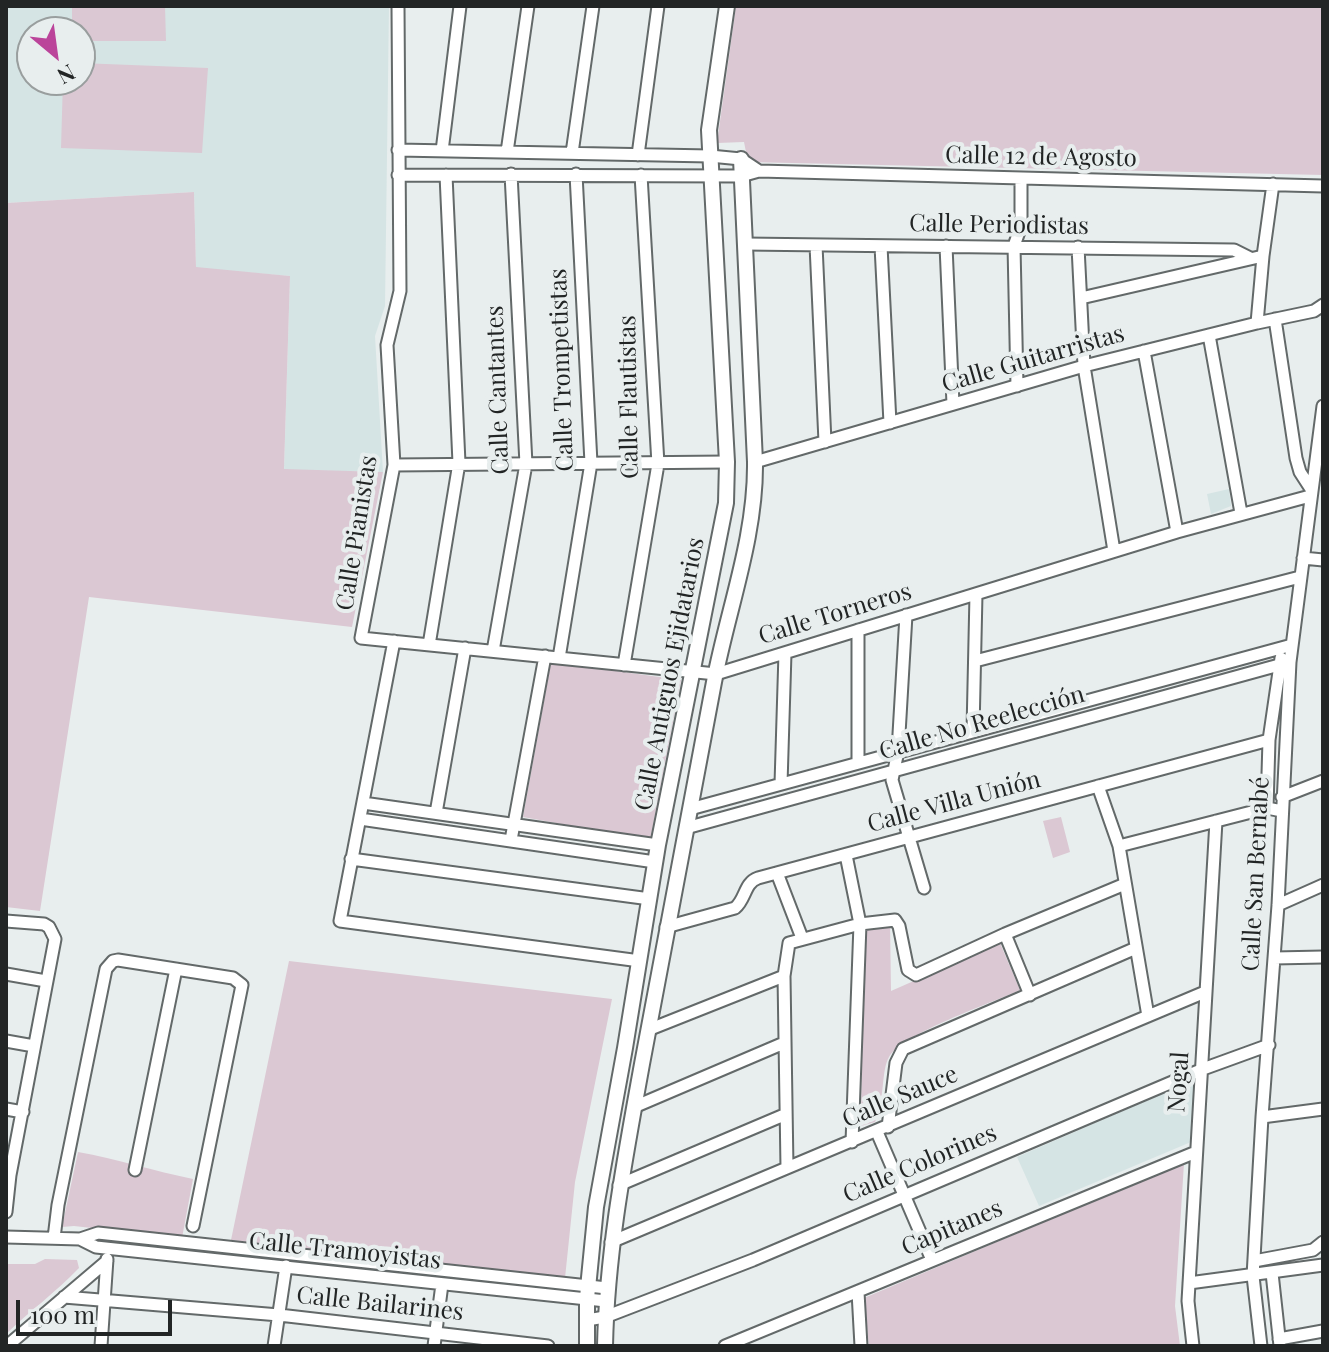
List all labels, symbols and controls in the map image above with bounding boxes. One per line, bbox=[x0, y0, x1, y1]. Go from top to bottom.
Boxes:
north arrow bbox=[16, 16, 96, 96]
text: N bbox=[52, 58, 81, 92]
street label: Calle 12 de Agosto bbox=[945, 141, 1137, 173]
street label: Calle Periodistas bbox=[909, 209, 1089, 241]
street label: Calle Trompetistas bbox=[544, 268, 580, 472]
street label: Calle Cantantes bbox=[481, 305, 515, 475]
street label: Calle Flautistas bbox=[613, 315, 645, 479]
street label: Calle Guitarristas bbox=[938, 319, 1128, 399]
street label: Calle Pianistas bbox=[331, 454, 383, 612]
street label: Calle Antiguos Ejidatarios bbox=[629, 535, 711, 813]
street label: Calle Torneros bbox=[755, 577, 915, 651]
street label: Calle No Reelección bbox=[876, 680, 1088, 766]
street label: Calle Villa Unión bbox=[864, 765, 1044, 839]
street label: Calle San Bernabé bbox=[1237, 776, 1275, 972]
street label: Nogal bbox=[1163, 1051, 1195, 1113]
street label: Calle Sauce bbox=[838, 1060, 962, 1134]
street label: Calle Colorines bbox=[839, 1119, 1001, 1209]
street label: Capitanes bbox=[897, 1194, 1007, 1262]
street label: Calle Tramoyistas bbox=[248, 1227, 442, 1275]
street label: Calle Bailarines bbox=[295, 1281, 465, 1327]
scale bar bbox=[20, 1284, 176, 1334]
text: 100 m bbox=[30, 1298, 95, 1330]

